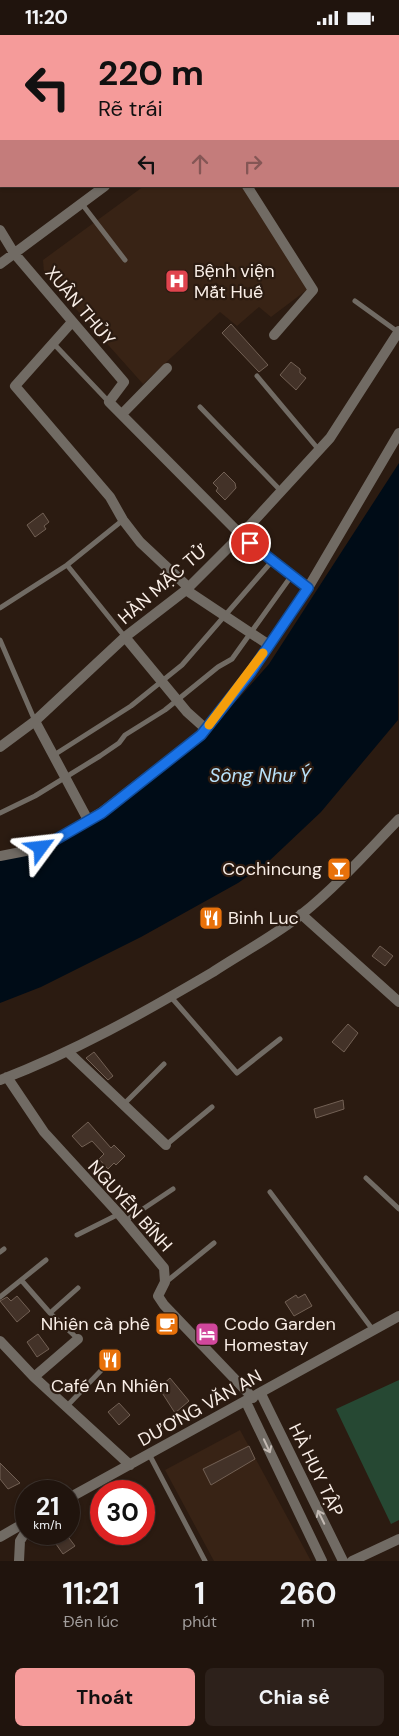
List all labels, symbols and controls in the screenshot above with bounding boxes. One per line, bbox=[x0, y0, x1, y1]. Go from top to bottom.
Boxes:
text: 11:20 bbox=[25, 5, 68, 30]
text: 220 m bbox=[98, 50, 204, 96]
icon: left bbox=[15, 55, 80, 120]
text: Rẽ trái bbox=[98, 94, 163, 123]
icon: left bbox=[133, 150, 161, 178]
icon: ahead bbox=[186, 150, 214, 178]
icon: right bbox=[239, 150, 267, 178]
place label: Bệnh viện Mắt Huế bbox=[194, 259, 274, 304]
street label: XUÂN THỦY bbox=[40, 261, 121, 351]
hospital icon: Bệnh viện Mắt Huế bbox=[164, 268, 190, 294]
pin bbox=[229, 522, 271, 564]
icon: arrive bbox=[236, 529, 264, 557]
street label: HÀN MẶC TỬ bbox=[113, 538, 213, 630]
water label: Sông Như Ý bbox=[209, 763, 313, 788]
position arrow bbox=[14, 821, 66, 873]
bar icon: Cochincung bbox=[326, 856, 352, 882]
place label: Cochincung bbox=[222, 857, 322, 881]
restaurant icon: Binh Luc bbox=[198, 905, 224, 931]
place label: Binh Luc bbox=[228, 906, 299, 930]
street label: NGUYỄN BÍNH bbox=[82, 1155, 178, 1257]
cafe icon: Nhiên cà phê bbox=[154, 1311, 180, 1337]
place label: Nhiên cà phê bbox=[41, 1312, 150, 1336]
place label: Codo Garden Homestay bbox=[224, 1312, 336, 1357]
hotel icon: Codo Garden Homestay bbox=[194, 1321, 220, 1347]
restaurant icon: Café An Nhiên bbox=[97, 1347, 123, 1373]
street label: DƯƠNG VĂN AN bbox=[134, 1364, 266, 1452]
place label: Café An Nhiên bbox=[51, 1374, 169, 1398]
street label: HÀ HUY TẬP bbox=[283, 1419, 349, 1521]
one-way arrow bbox=[263, 1438, 272, 1453]
speed limit sign: 30 bbox=[90, 1480, 155, 1545]
text: 21 bbox=[36, 1490, 59, 1523]
one-way arrow bbox=[316, 1510, 326, 1525]
text: km/h bbox=[33, 1517, 62, 1533]
text: 11:21 bbox=[62, 1574, 120, 1613]
text: 1 bbox=[194, 1574, 205, 1613]
text: 260 bbox=[279, 1574, 337, 1613]
text: Đến lúc bbox=[63, 1611, 119, 1632]
text: phút bbox=[182, 1611, 217, 1632]
text: m bbox=[301, 1611, 315, 1632]
button: Thoát bbox=[15, 1668, 195, 1726]
button: Chia sẻ bbox=[205, 1668, 384, 1726]

